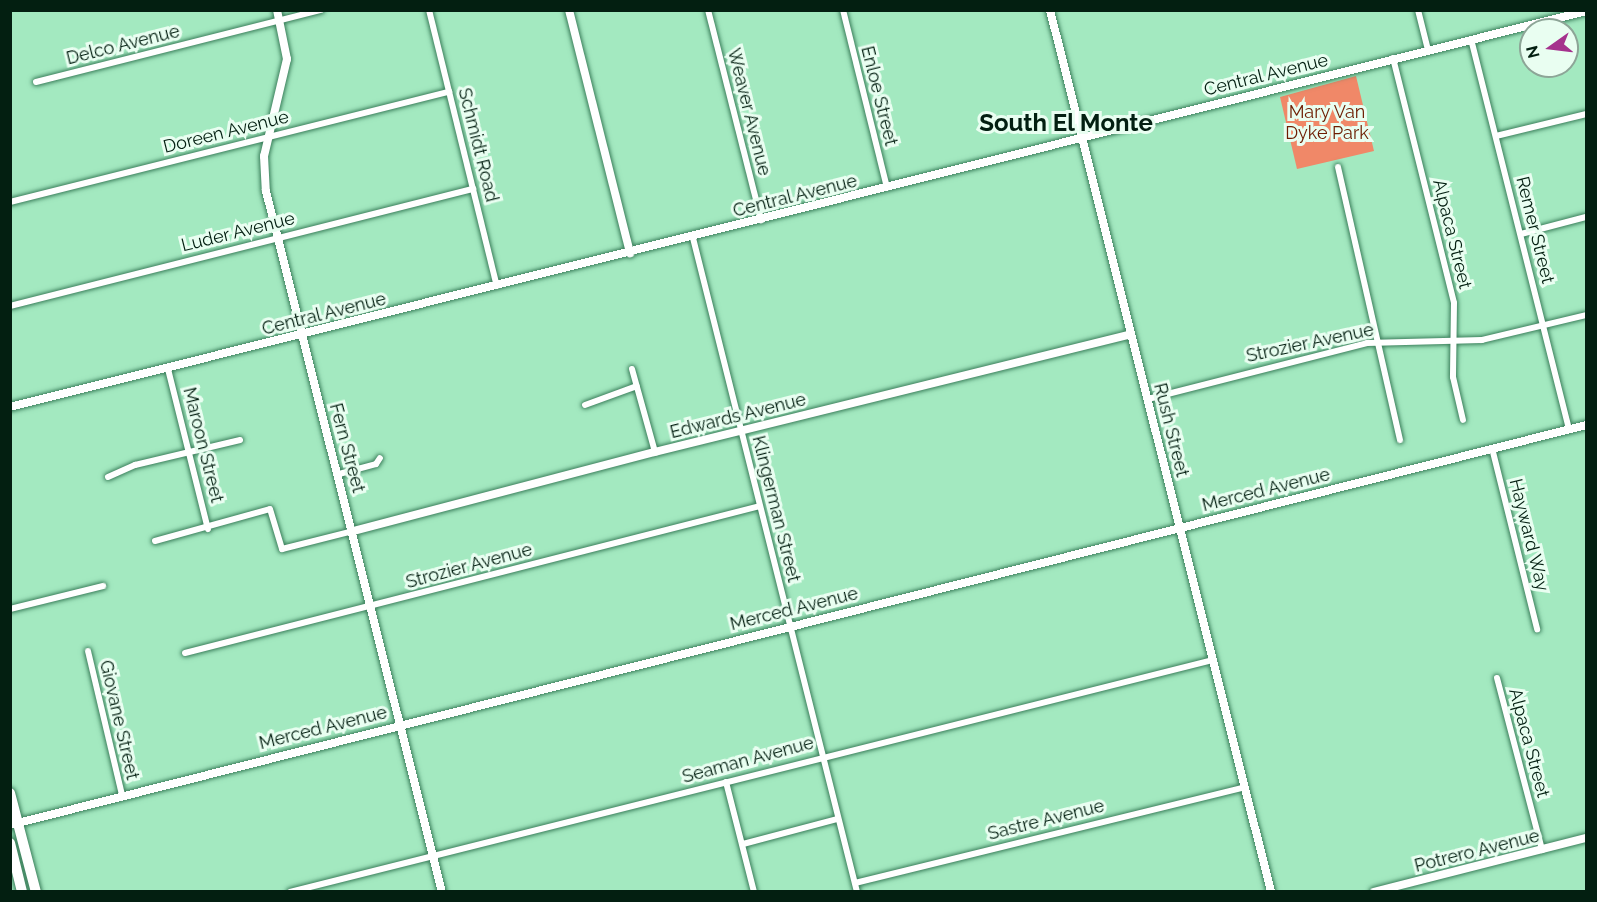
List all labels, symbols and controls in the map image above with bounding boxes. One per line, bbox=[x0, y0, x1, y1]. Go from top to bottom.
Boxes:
north arrow bbox=[1519, 18, 1579, 78]
street label: Delco Avenue bbox=[64, 20, 182, 70]
street label: Enloe Street bbox=[856, 44, 902, 148]
text: N bbox=[1522, 44, 1544, 60]
street label: Weaver Avenue bbox=[723, 46, 775, 178]
street label: Central Avenue bbox=[1201, 49, 1331, 101]
street label: Schmidt Road bbox=[453, 86, 503, 204]
park label: Mary Van Dyke Park bbox=[1285, 102, 1369, 144]
street label: Doreen Avenue bbox=[161, 106, 291, 158]
district label: South El Monte bbox=[979, 109, 1153, 137]
street label: Central Avenue bbox=[730, 170, 860, 222]
street label: Remer Street bbox=[1511, 174, 1559, 286]
street label: Alpaca Street bbox=[1428, 177, 1476, 291]
street label: Luder Avenue bbox=[179, 207, 297, 257]
street label: Central Avenue bbox=[259, 288, 389, 340]
street label: Strozier Avenue bbox=[1244, 319, 1376, 367]
street label: Rush Street bbox=[1149, 381, 1193, 479]
street label: Maroon Street bbox=[178, 385, 228, 505]
street label: Edwards Avenue bbox=[668, 389, 808, 443]
street label: Fern Street bbox=[325, 401, 369, 495]
street label: Klingerman Street bbox=[747, 434, 805, 584]
street label: Merced Avenue bbox=[1200, 464, 1332, 516]
street label: Hayward Way bbox=[1505, 476, 1553, 594]
street label: Strozier Avenue bbox=[403, 539, 535, 593]
street label: Merced Avenue bbox=[728, 583, 860, 635]
street label: Giovane Street bbox=[95, 658, 143, 782]
street label: Alpaca Street bbox=[1504, 686, 1554, 800]
street label: Merced Avenue bbox=[257, 702, 389, 754]
street label: Seaman Avenue bbox=[680, 732, 816, 788]
street label: Sastre Avenue bbox=[985, 795, 1107, 845]
street label: Potrero Avenue bbox=[1412, 825, 1542, 877]

